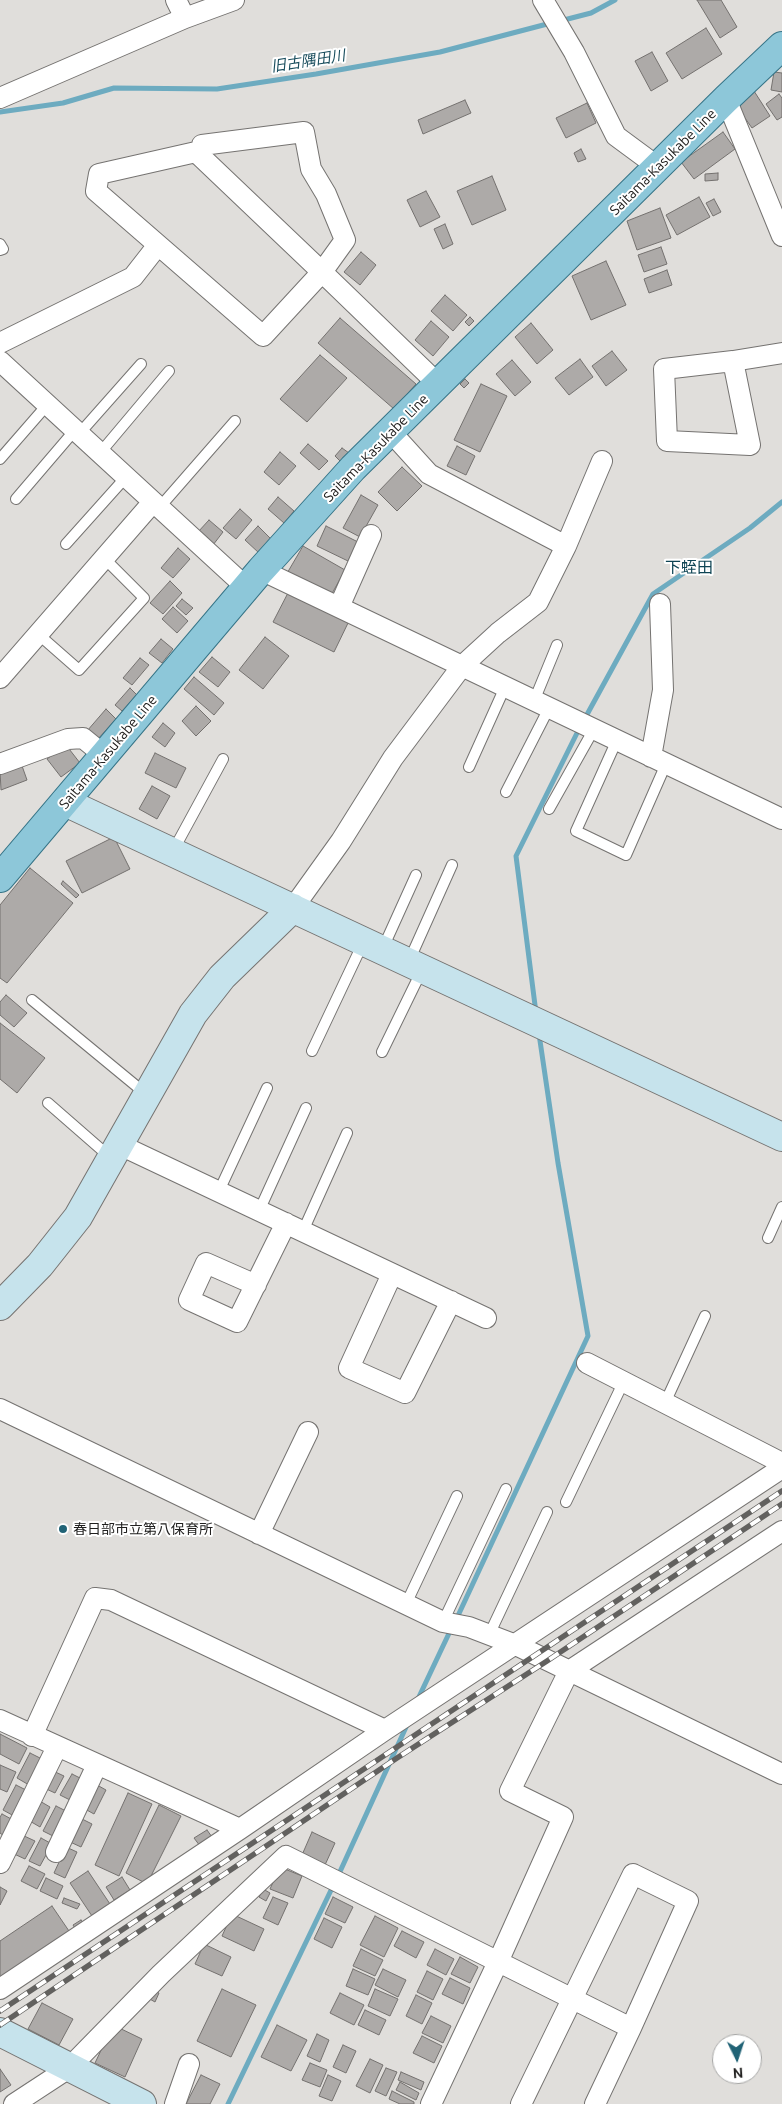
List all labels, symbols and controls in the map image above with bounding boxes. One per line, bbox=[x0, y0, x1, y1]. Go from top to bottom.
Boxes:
water label: 旧古隅田川 bbox=[270, 46, 346, 76]
street label: Saitama-Kasukabe Line bbox=[606, 105, 720, 219]
street label: Saitama-Kasukabe Line bbox=[320, 391, 432, 505]
district label: 下蛭田 bbox=[665, 558, 713, 578]
street label: Saitama-Kasukabe Line bbox=[55, 692, 161, 812]
place label: 春日部市立第八保育所 bbox=[73, 1521, 213, 1537]
marker: 春日部市立第八保育所 bbox=[57, 1523, 69, 1535]
north arrow bbox=[712, 2034, 762, 2084]
text: N bbox=[732, 2065, 744, 2081]

